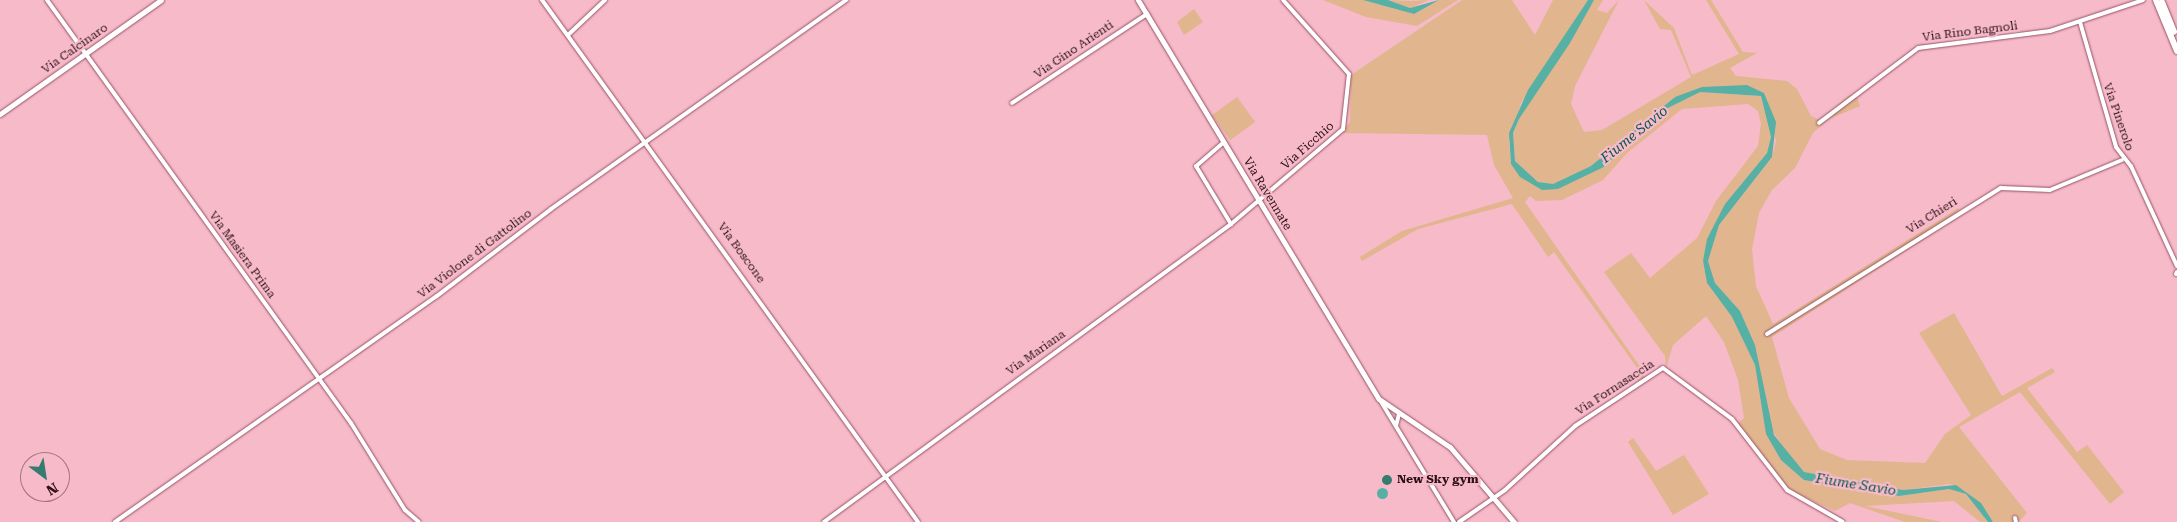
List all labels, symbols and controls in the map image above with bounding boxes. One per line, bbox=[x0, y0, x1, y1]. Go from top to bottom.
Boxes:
street label: Via Gino Arienti bbox=[1032, 18, 1116, 82]
street label: Via Rino Bagnoli bbox=[1921, 19, 2019, 45]
street label: Via Calcinaro bbox=[39, 21, 111, 77]
street label: Via Pinerolo bbox=[2100, 81, 2136, 153]
water label: Fiume Savio bbox=[1597, 102, 1671, 166]
street label: Via Ficchio bbox=[1279, 119, 1337, 173]
street label: Via Ravennate bbox=[1240, 155, 1294, 233]
street label: Via Chieri bbox=[1904, 195, 1960, 237]
street label: Via Violone di Gattolino bbox=[415, 206, 535, 302]
street label: Via Masiera Prima bbox=[206, 209, 278, 301]
street label: Via Boscone bbox=[714, 220, 768, 286]
street label: Via Mariana bbox=[1004, 327, 1068, 379]
street label: Via Fornasaccia bbox=[1573, 357, 1657, 419]
north arrow bbox=[20, 452, 70, 502]
water label: Fiume Savio bbox=[1815, 469, 1897, 499]
place label: New Sky gym bbox=[1397, 473, 1479, 487]
marker: New Sky gym bbox=[1381, 474, 1393, 486]
text: N bbox=[43, 479, 61, 499]

